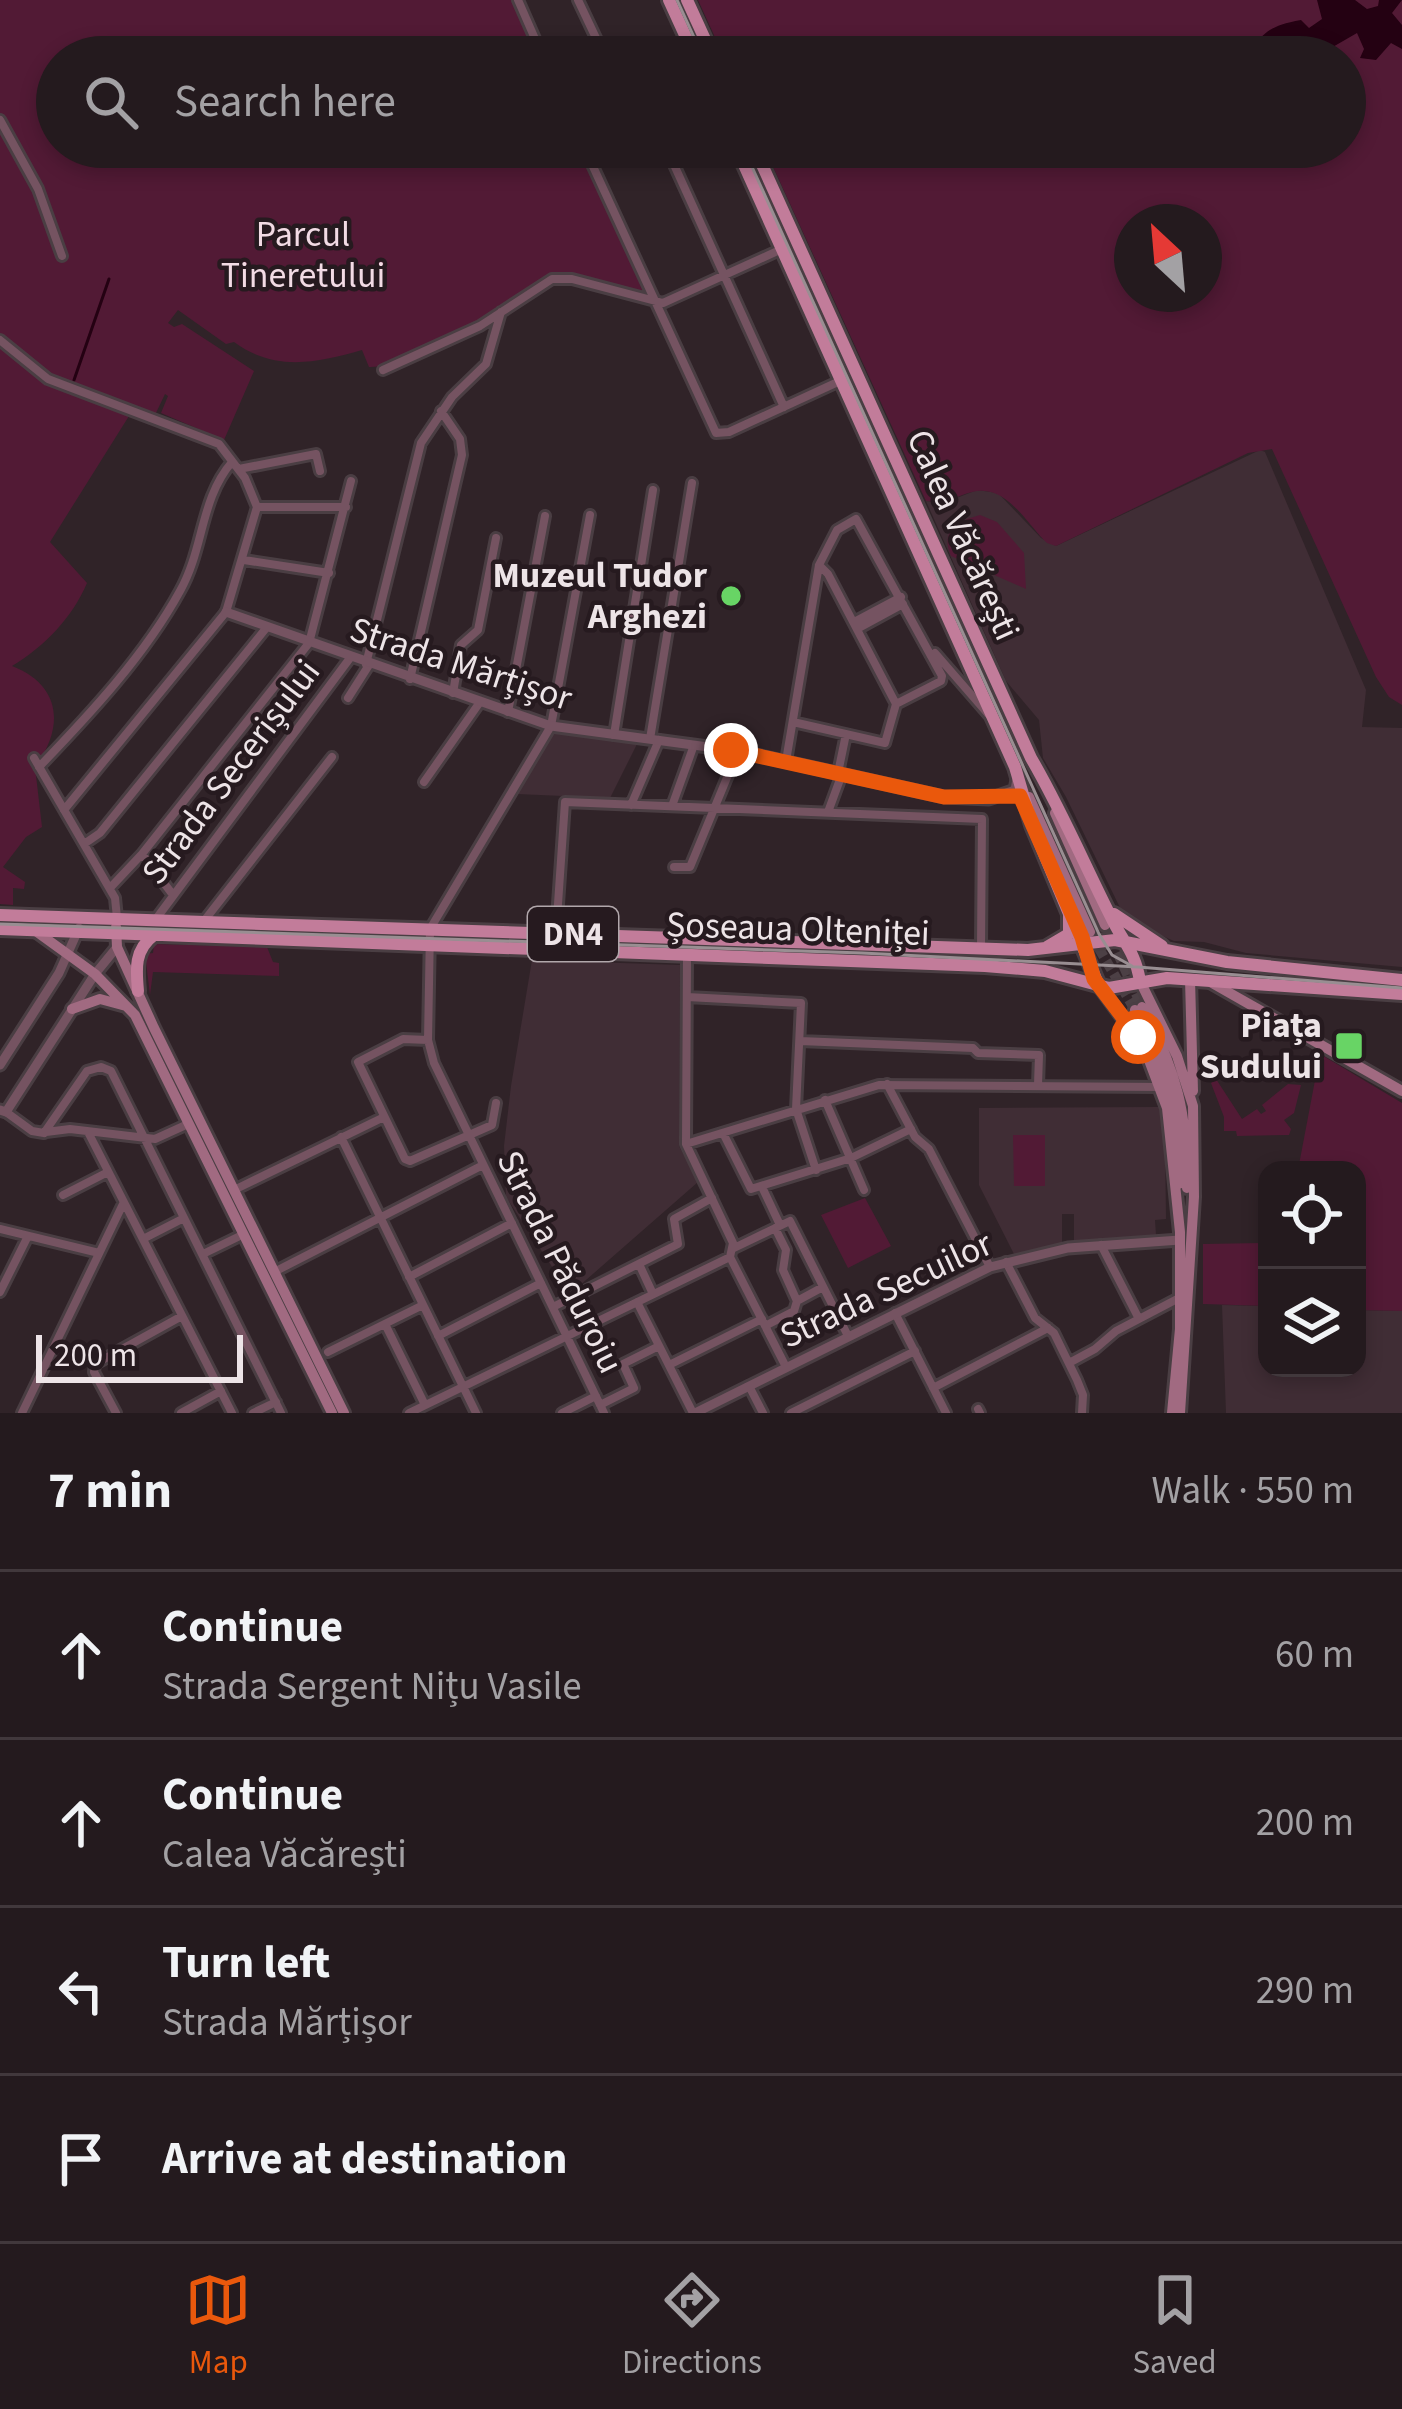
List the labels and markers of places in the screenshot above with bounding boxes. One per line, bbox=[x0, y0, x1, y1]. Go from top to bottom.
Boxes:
place label: Muzeul Tudor Arghezi bbox=[492, 550, 708, 642]
marker: Muzeul Tudor Arghezi bbox=[718, 583, 744, 609]
place label: Piața Sudului bbox=[1200, 1000, 1322, 1092]
marker: Piața Sudului bbox=[1333, 1030, 1365, 1062]

